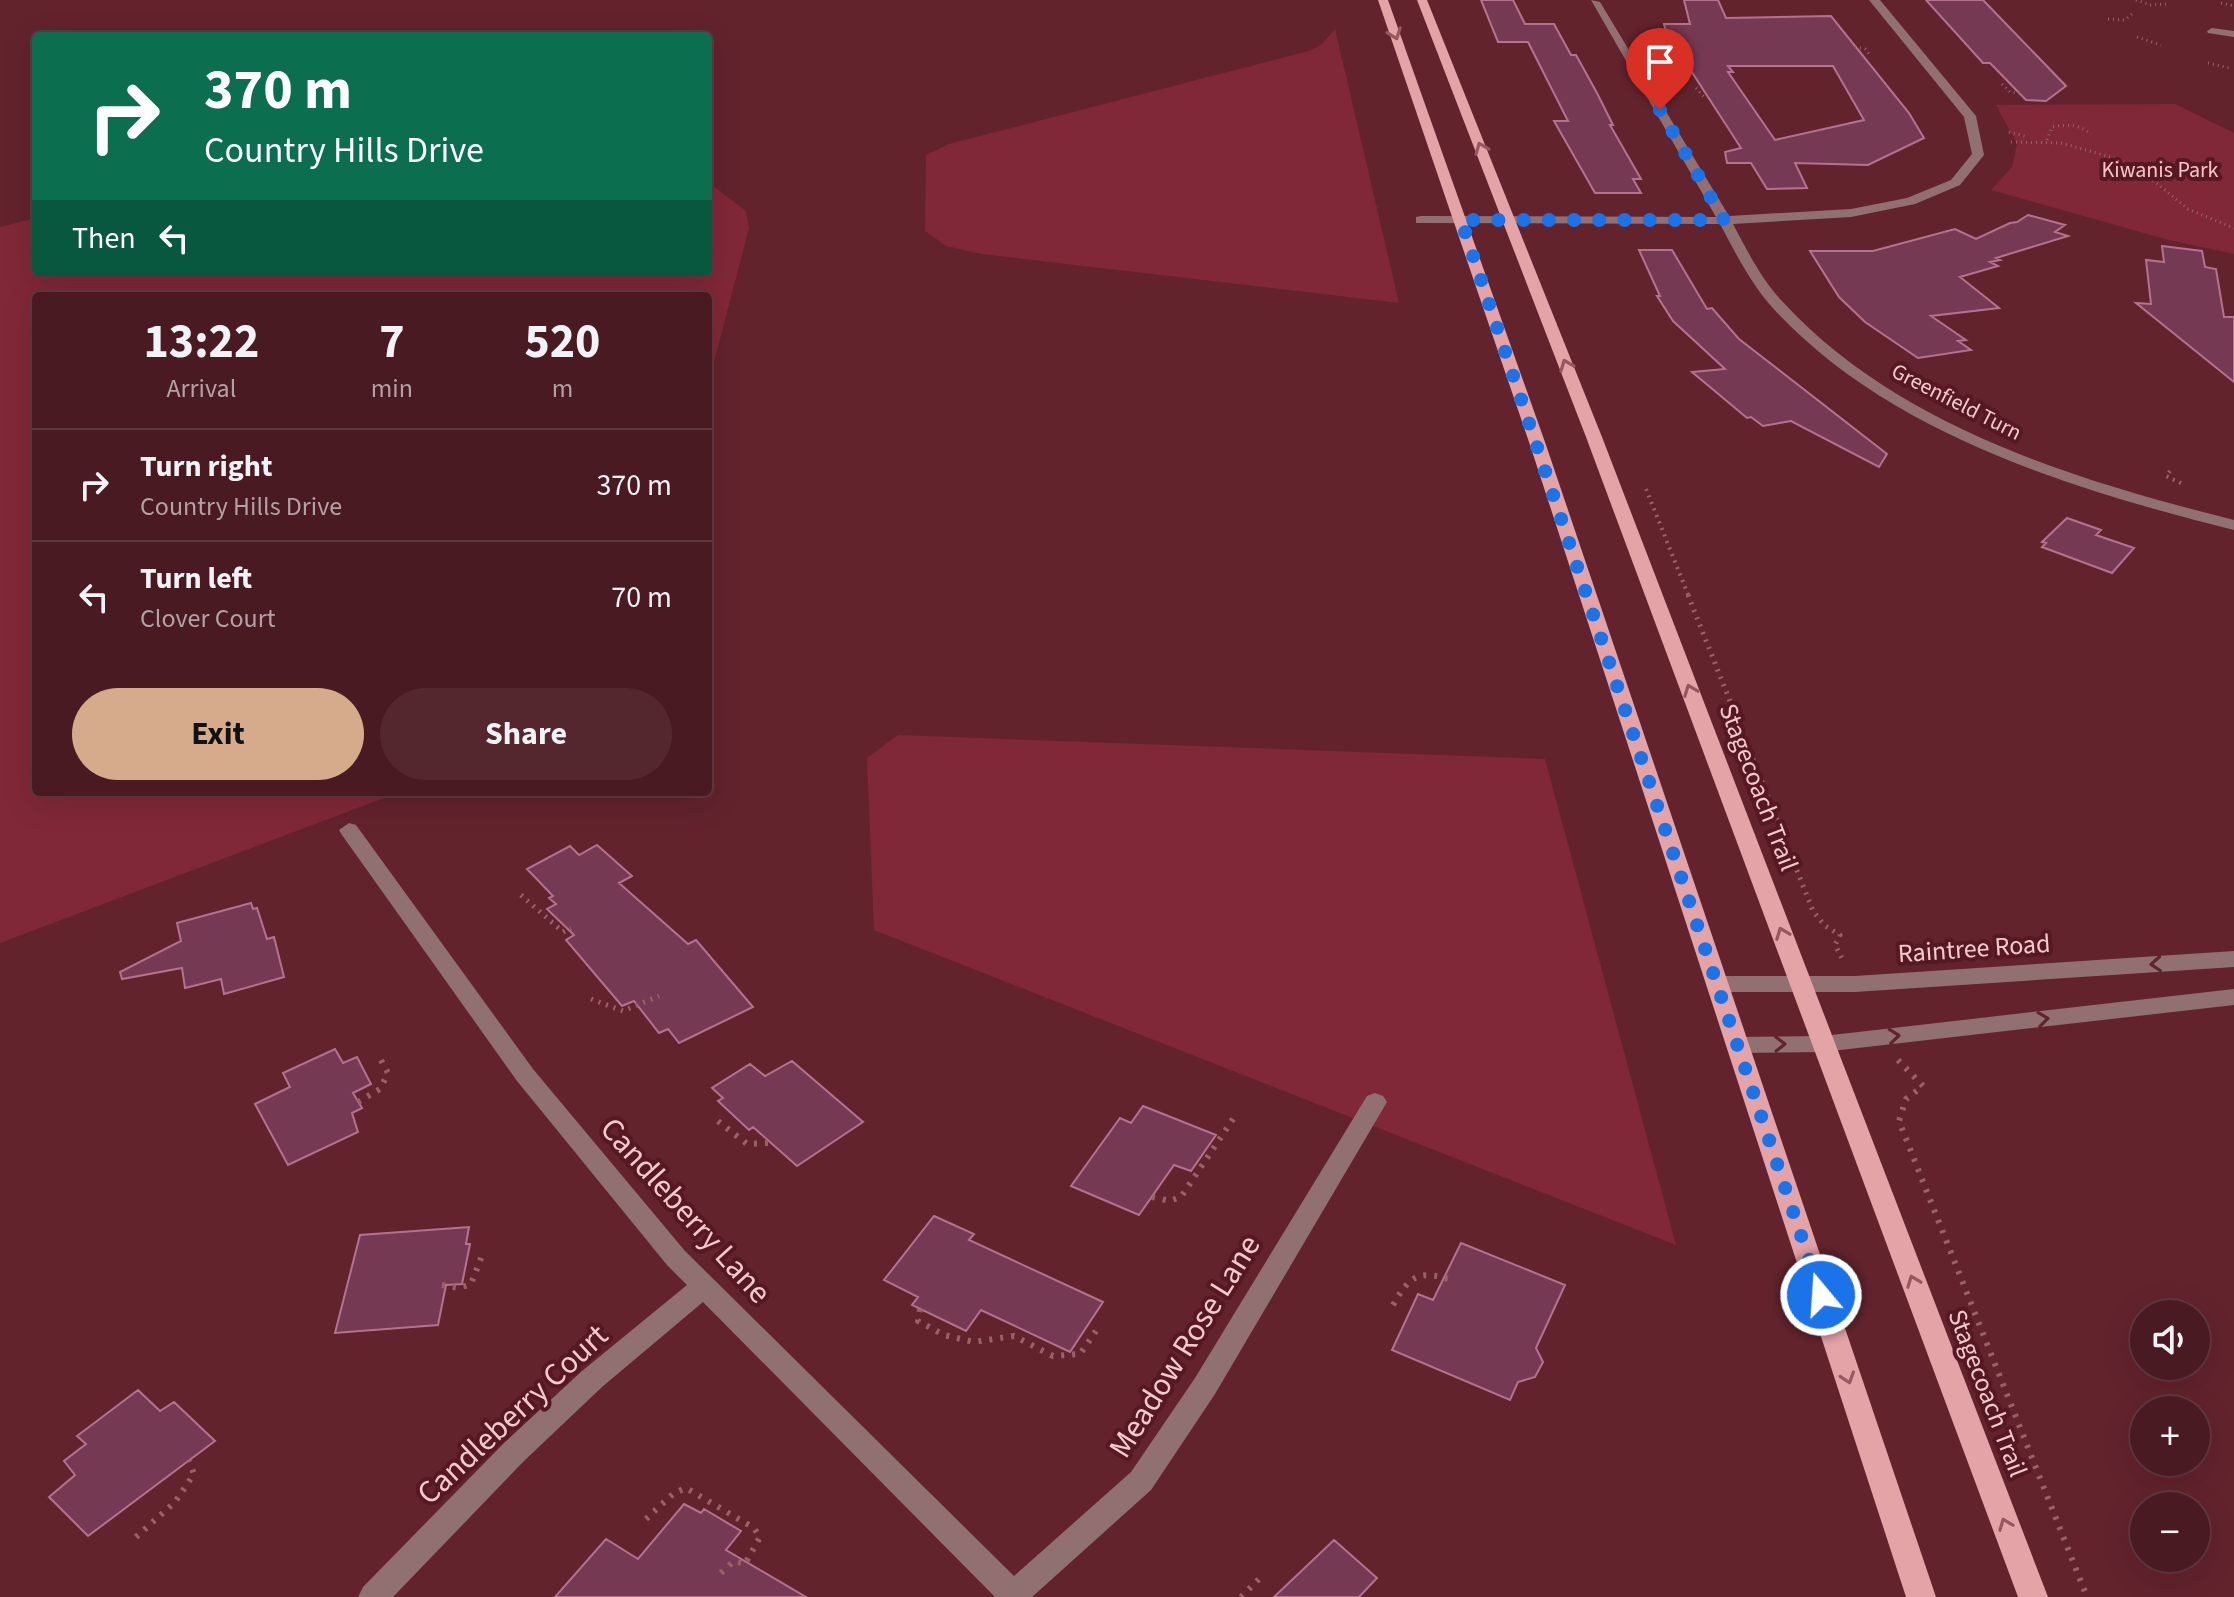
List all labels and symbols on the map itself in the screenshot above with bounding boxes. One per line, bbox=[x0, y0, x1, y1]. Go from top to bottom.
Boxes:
one-way arrow bbox=[1386, 26, 1402, 40]
pin bbox=[1626, 28, 1694, 110]
one-way arrow bbox=[1474, 142, 1491, 156]
park label: Kiwanis Park bbox=[2101, 154, 2219, 186]
street label: Greenfield Turn bbox=[1886, 355, 2027, 448]
one-way arrow bbox=[1559, 359, 1576, 373]
one-way arrow bbox=[1683, 684, 1700, 698]
street label: Stagecoach Trail bbox=[1710, 698, 1807, 876]
street label: Raintree Road bbox=[1897, 925, 2052, 972]
one-way arrow bbox=[1775, 927, 1792, 941]
one-way arrow bbox=[2149, 956, 2162, 973]
one-way arrow bbox=[2037, 1011, 2050, 1028]
one-way arrow bbox=[1888, 1028, 1901, 1045]
one-way arrow bbox=[1774, 1035, 1787, 1053]
street label: Candleberry Lane bbox=[589, 1107, 782, 1314]
street label: Meadow Rose Lane bbox=[1098, 1226, 1272, 1467]
position arrow bbox=[1779, 1253, 1863, 1337]
one-way arrow bbox=[1906, 1275, 1923, 1289]
street label: Stagecoach Trail bbox=[1939, 1304, 2036, 1482]
street label: Candleberry Court bbox=[407, 1314, 619, 1516]
one-way arrow bbox=[1839, 1370, 1855, 1384]
one-way arrow bbox=[1998, 1518, 2015, 1532]

